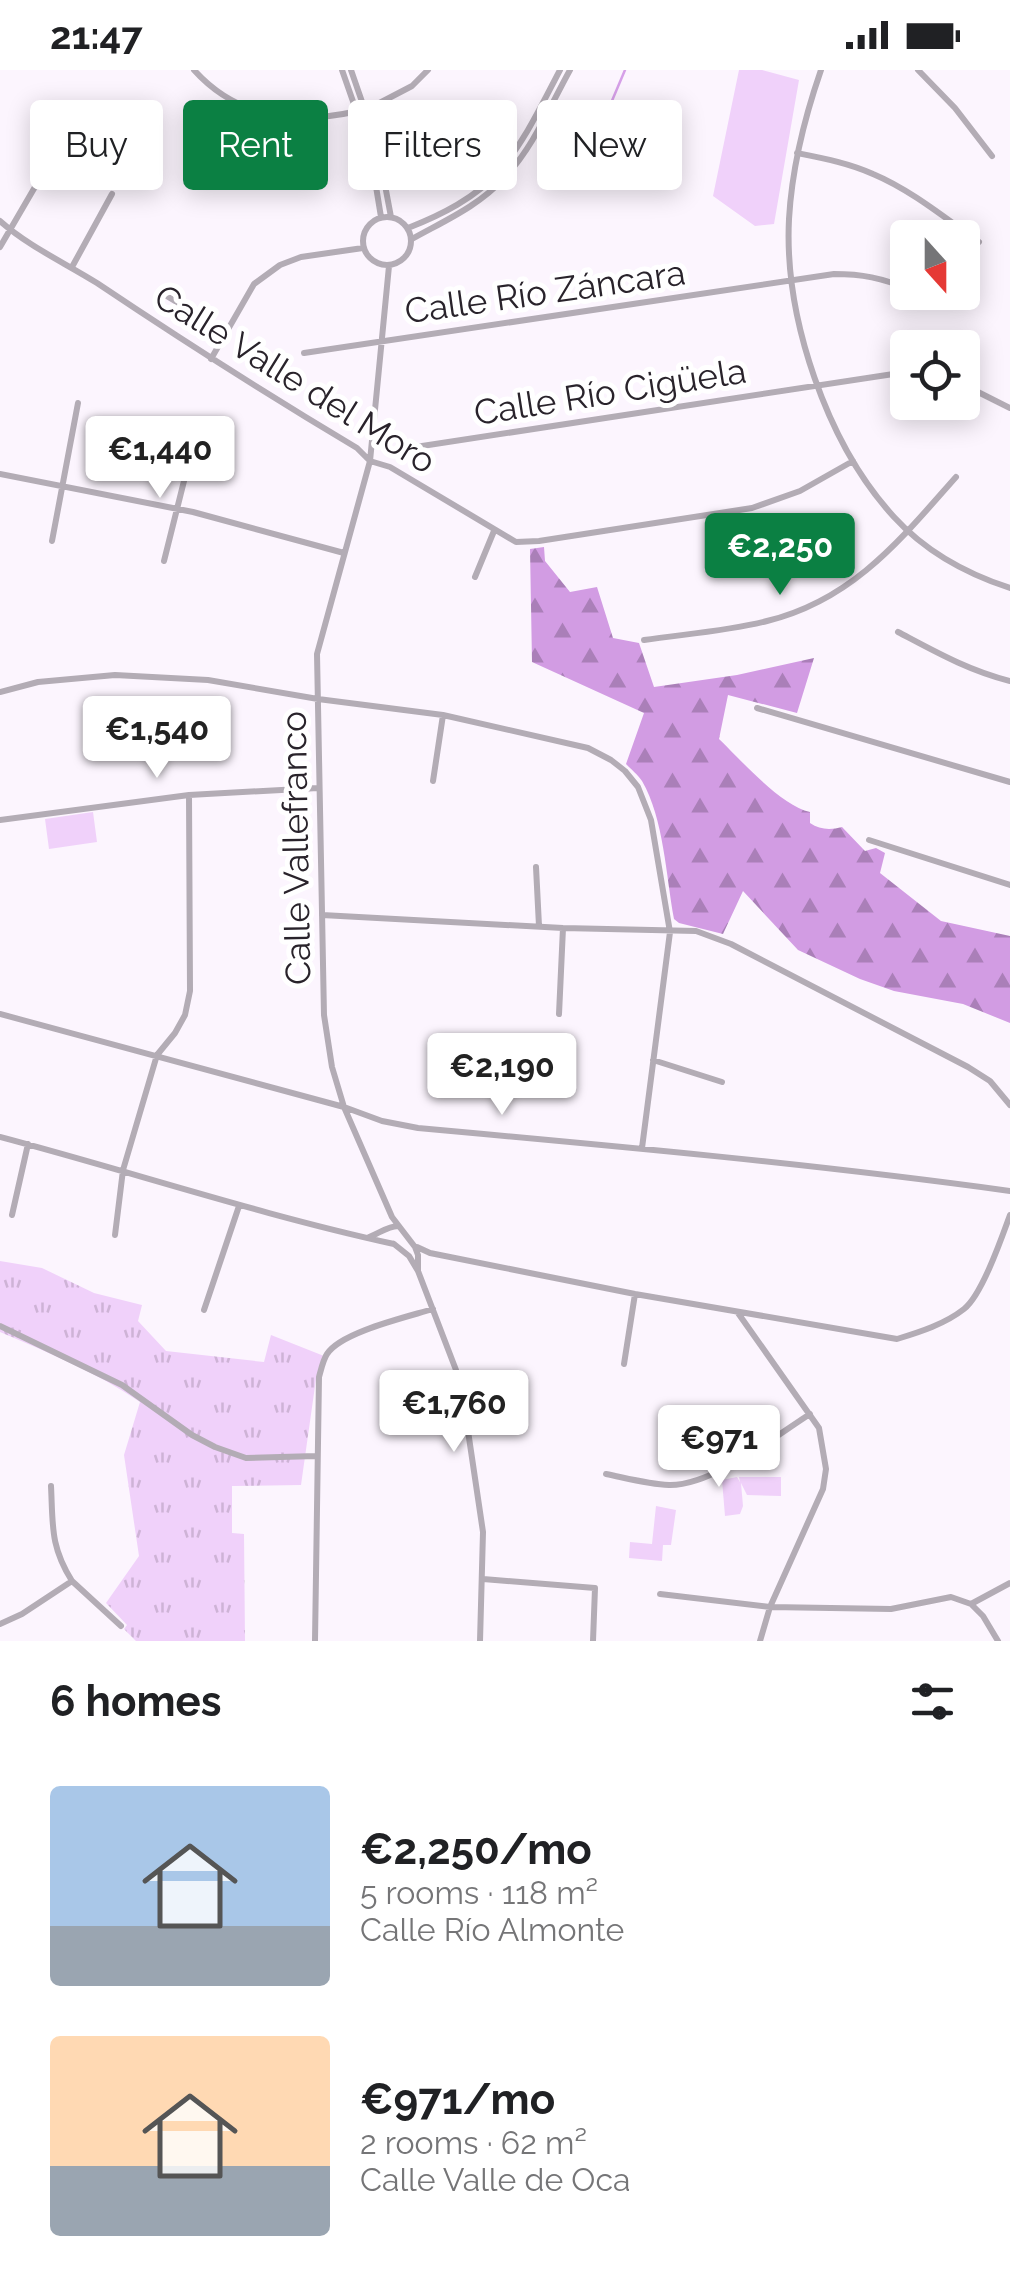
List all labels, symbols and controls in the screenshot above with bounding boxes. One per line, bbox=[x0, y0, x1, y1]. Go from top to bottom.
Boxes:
text: 21:47 bbox=[50, 13, 143, 58]
chip: Buy bbox=[30, 100, 163, 190]
chip: Rent bbox=[183, 100, 328, 190]
chip: Filters bbox=[348, 100, 517, 190]
chip: New bbox=[537, 100, 682, 190]
north arrow bbox=[890, 220, 980, 310]
map controls bbox=[890, 220, 980, 420]
street label: Calle Río Záncara bbox=[402, 252, 688, 331]
street label: Calle Valle del Moro bbox=[147, 276, 443, 482]
button: locate bbox=[890, 330, 980, 420]
street label: Calle Río Cigüela bbox=[471, 350, 749, 433]
pin: €1,440 bbox=[79, 416, 241, 501]
text: €1,440 bbox=[108, 430, 212, 467]
pin: €2,250 bbox=[699, 513, 861, 598]
text: €2,250 bbox=[727, 527, 833, 564]
pin: €1,540 bbox=[76, 696, 238, 781]
text: €1,540 bbox=[105, 710, 209, 747]
street label: Calle Vallefranco bbox=[273, 711, 318, 985]
pin: €2,190 bbox=[421, 1033, 583, 1118]
text: €2,190 bbox=[449, 1047, 555, 1084]
pin: €1,760 bbox=[373, 1370, 535, 1455]
text: €1,760 bbox=[401, 1384, 507, 1421]
pin: €971 bbox=[660, 1405, 778, 1490]
text: €971 bbox=[680, 1419, 758, 1456]
icon: filters bbox=[905, 1674, 960, 1729]
text: 6 homes bbox=[50, 1677, 221, 1726]
text: €2,250/mo bbox=[360, 1825, 592, 1874]
icon: home bbox=[130, 1826, 250, 1946]
text: 5 rooms · 118 m² bbox=[360, 1874, 598, 1911]
text: Calle Río Almonte bbox=[360, 1911, 624, 1948]
text: €971/mo bbox=[360, 2075, 555, 2124]
icon: home bbox=[130, 2076, 250, 2196]
text: 2 rooms · 62 m² bbox=[360, 2124, 587, 2161]
text: Calle Valle de Oca bbox=[360, 2161, 630, 2198]

